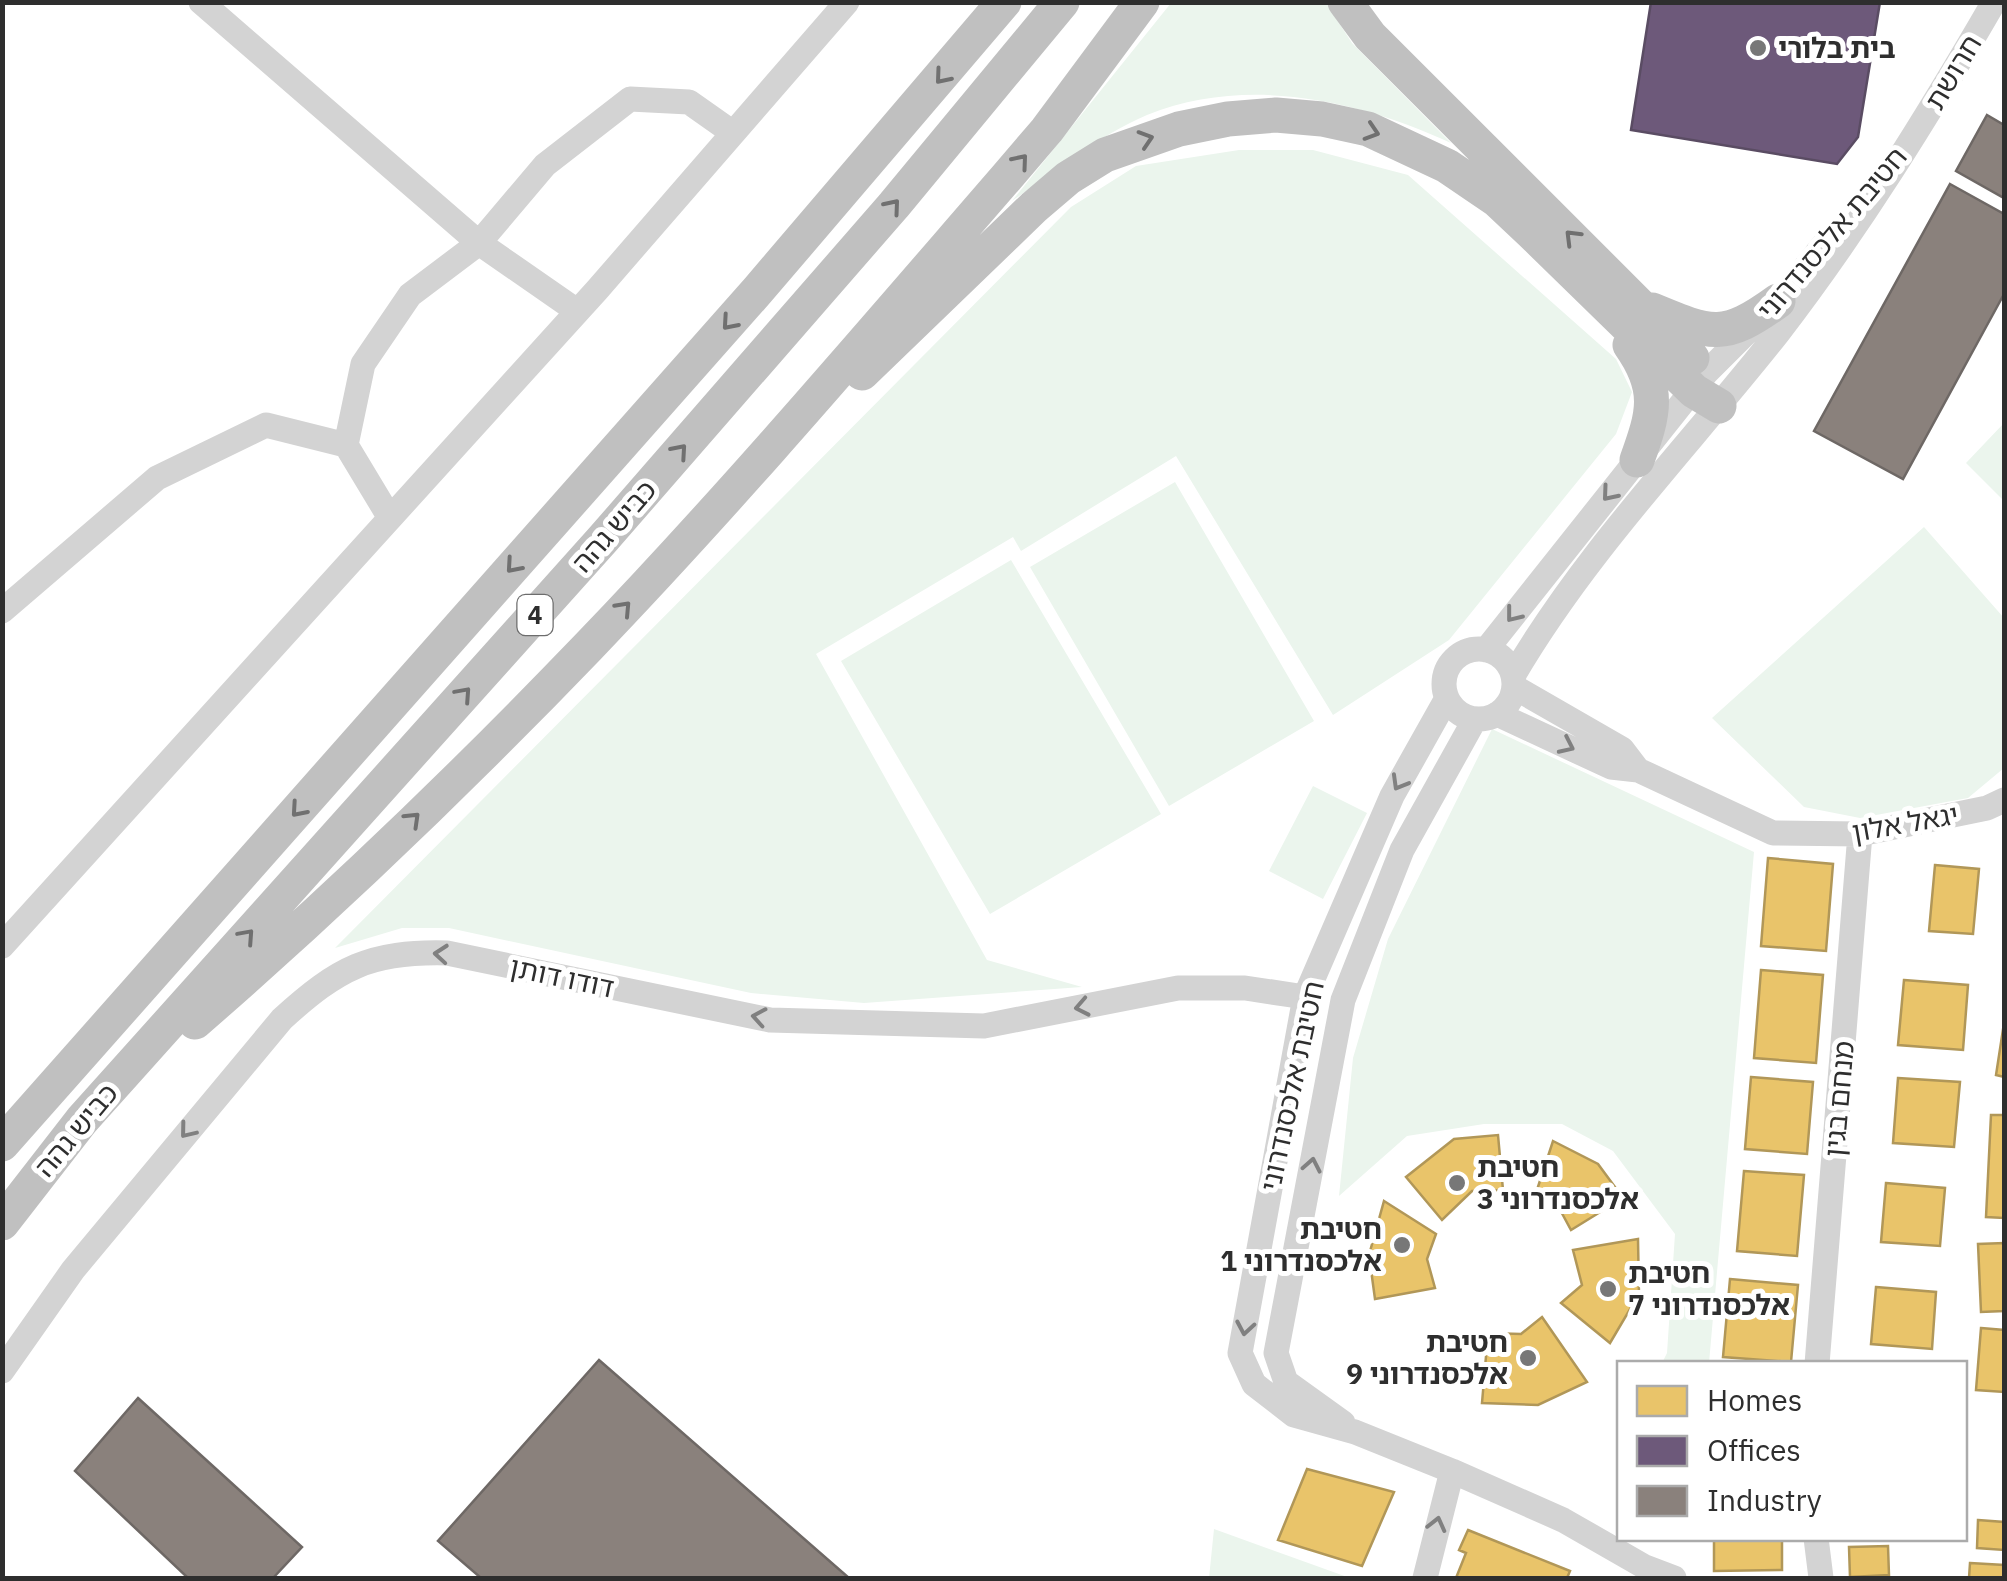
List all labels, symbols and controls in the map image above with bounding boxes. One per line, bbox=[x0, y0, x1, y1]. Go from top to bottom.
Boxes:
street label: חרושת bbox=[1916, 27, 1989, 116]
place label: בית בלורי bbox=[1778, 29, 1896, 66]
marker: בית בלורי bbox=[1747, 37, 1769, 59]
one-way arrow bbox=[935, 66, 953, 84]
one-way arrow bbox=[1363, 120, 1380, 140]
one-way arrow bbox=[1137, 130, 1154, 151]
street label: חטיבת אלכסנדרוני bbox=[1749, 139, 1915, 327]
one-way arrow bbox=[1009, 154, 1027, 172]
one-way arrow bbox=[881, 199, 899, 217]
one-way arrow bbox=[1566, 230, 1584, 248]
one-way arrow bbox=[722, 311, 740, 330]
one-way arrow bbox=[668, 444, 686, 463]
street label: כביש גהה bbox=[563, 472, 664, 580]
one-way arrow bbox=[1603, 482, 1621, 500]
one-way arrow bbox=[507, 555, 525, 573]
road number: 4 bbox=[518, 595, 552, 635]
one-way arrow bbox=[612, 601, 630, 620]
one-way arrow bbox=[1507, 604, 1525, 622]
one-way arrow bbox=[452, 687, 470, 706]
one-way arrow bbox=[1557, 734, 1575, 754]
one-way arrow bbox=[1392, 772, 1411, 790]
street label: יגאל אלון bbox=[1849, 795, 1961, 850]
one-way arrow bbox=[292, 798, 310, 817]
one-way arrow bbox=[401, 813, 419, 831]
one-way arrow bbox=[235, 929, 253, 948]
one-way arrow bbox=[432, 944, 448, 966]
street label: דודו דותן bbox=[507, 947, 618, 1006]
street label: חטיבת אלכסנדרוני bbox=[1251, 977, 1332, 1195]
one-way arrow bbox=[1074, 995, 1091, 1016]
one-way arrow bbox=[751, 1007, 768, 1028]
street label: מנחם בגין bbox=[1815, 1039, 1862, 1159]
street label: כביש גהה bbox=[26, 1075, 126, 1184]
one-way arrow bbox=[181, 1119, 199, 1137]
place label: חטיבת אלכסנדרוני 3 bbox=[1477, 1148, 1639, 1217]
one-way arrow bbox=[1300, 1157, 1321, 1174]
marker: חטיבת אלכסנדרוני 3 bbox=[1446, 1172, 1468, 1194]
place label: חטיבת אלכסנדרוני 1 bbox=[1220, 1210, 1382, 1279]
marker: חטיבת אלכסנדרוני 1 bbox=[1391, 1234, 1413, 1256]
place label: חטיבת אלכסנדרוני 7 bbox=[1628, 1254, 1790, 1323]
marker: חטיבת אלכסנדרוני 7 bbox=[1597, 1278, 1619, 1300]
one-way arrow bbox=[1235, 1320, 1256, 1336]
place label: חטיבת אלכסנדרוני 9 bbox=[1346, 1323, 1508, 1392]
marker: חטיבת אלכסנדרוני 9 bbox=[1517, 1347, 1539, 1369]
legend bbox=[1617, 1361, 1967, 1541]
text: Homes bbox=[1707, 1380, 1802, 1419]
text: Offices bbox=[1707, 1430, 1801, 1469]
text: Industry bbox=[1707, 1480, 1822, 1519]
one-way arrow bbox=[1426, 1516, 1447, 1533]

